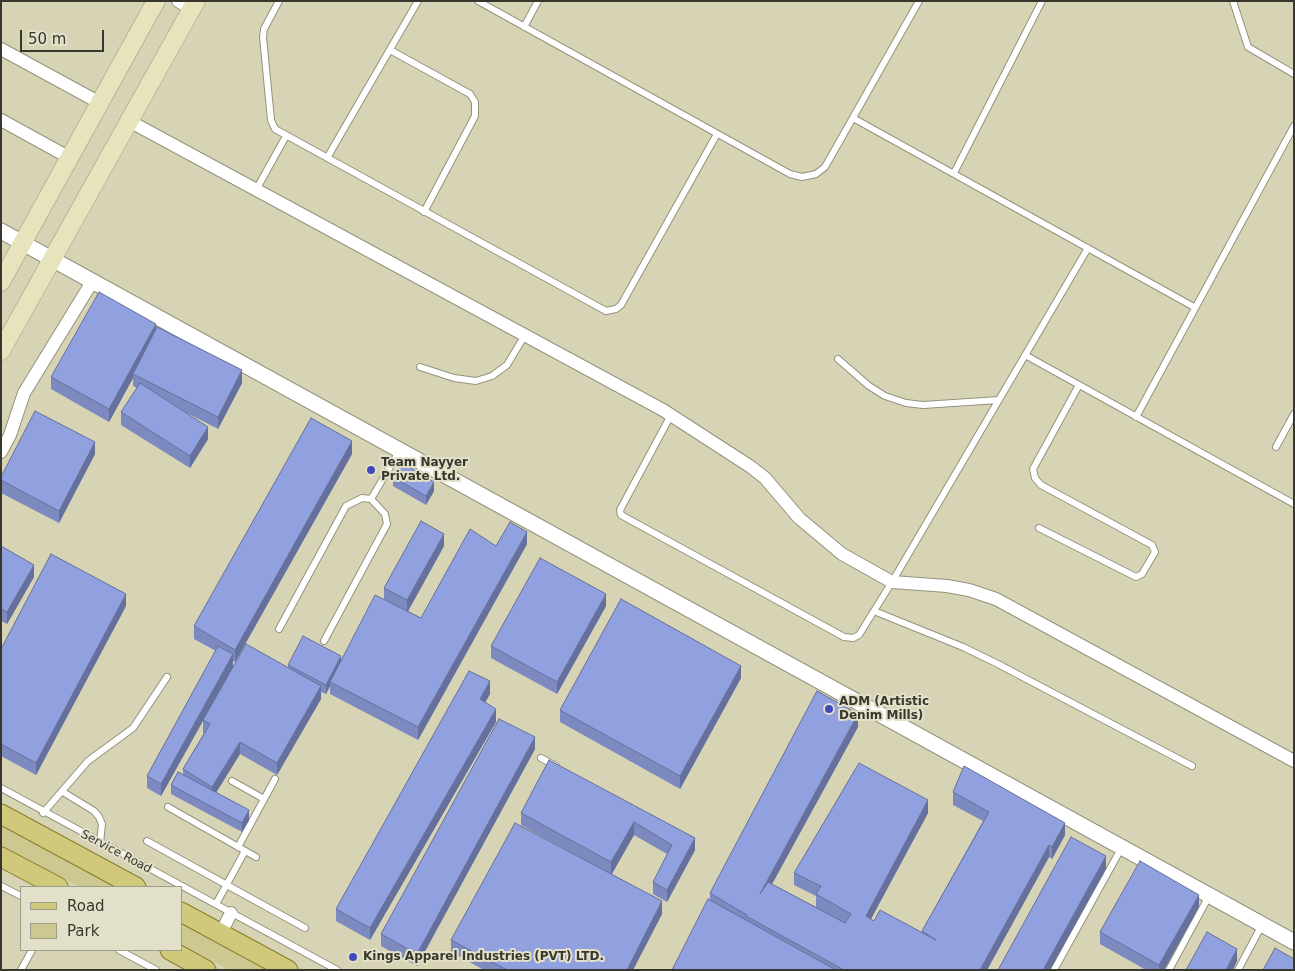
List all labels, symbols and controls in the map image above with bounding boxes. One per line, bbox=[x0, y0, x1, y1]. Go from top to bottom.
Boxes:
scale bar bbox=[22, 20, 106, 52]
text: 50 m bbox=[28, 30, 66, 48]
place label: Team Nayyer Private Ltd. bbox=[381, 456, 468, 484]
marker: Team Nayyer Private Ltd. bbox=[365, 464, 377, 476]
place label: ADM (Artistic Denim Mills) bbox=[839, 695, 929, 723]
marker: ADM (Artistic Denim Mills) bbox=[823, 703, 835, 715]
street label: Service Road bbox=[78, 827, 154, 877]
legend bbox=[20, 886, 182, 951]
text: Road bbox=[67, 897, 105, 915]
text: Park bbox=[67, 922, 99, 940]
place label: Kings Apparel Industries (PVT) LTD. bbox=[363, 950, 604, 964]
marker: Kings Apparel Industries (PVT) LTD. bbox=[347, 951, 359, 963]

